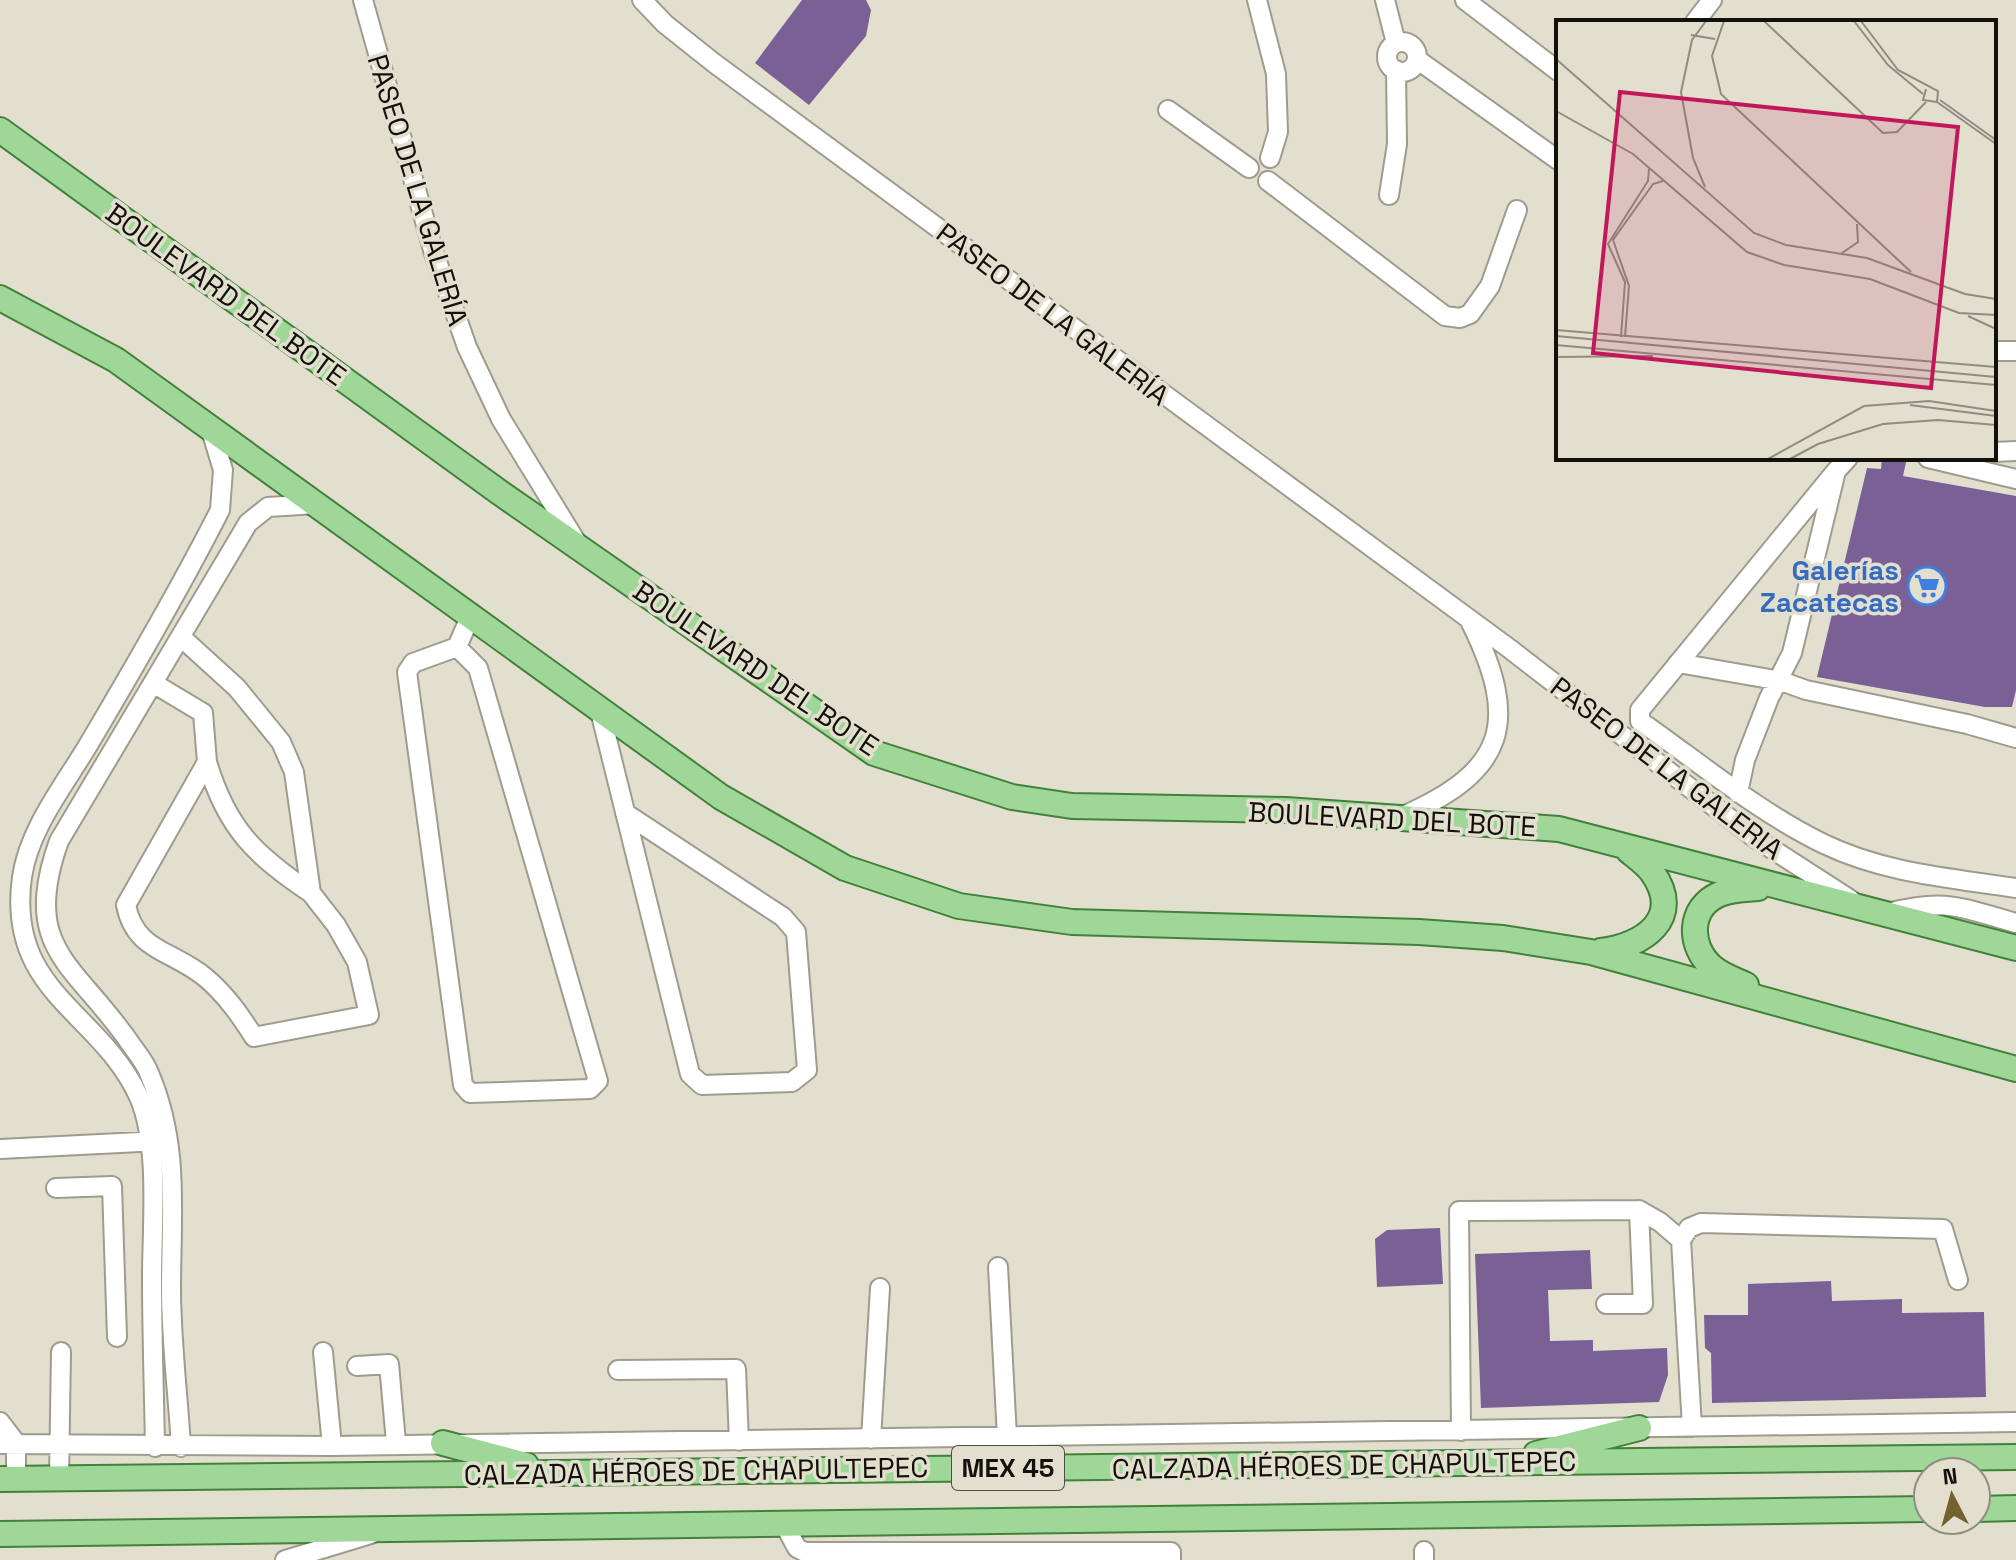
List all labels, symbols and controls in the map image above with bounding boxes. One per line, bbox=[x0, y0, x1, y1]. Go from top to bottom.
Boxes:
inset map bbox=[1556, 20, 1996, 460]
street label: PASEO DE LA GALERÍA bbox=[360, 50, 476, 330]
street label: BOULEVARD DEL BOTE bbox=[99, 195, 353, 393]
street label: PASEO DE LA GALERÍA bbox=[929, 215, 1177, 413]
place label: Galerías Zacatecas bbox=[1760, 552, 1899, 620]
supermarket icon: Galerías Zacatecas bbox=[1906, 565, 1948, 607]
street label: BOULEVARD DEL BOTE bbox=[626, 572, 886, 764]
street label: PASEO DE LA GALERIA bbox=[1543, 669, 1791, 867]
street label: BOULEVARD DEL BOTE bbox=[1247, 793, 1537, 845]
street label: CALZADA HÉROES DE CHAPULTEPEC bbox=[1111, 1443, 1577, 1487]
road number: MEX 45 bbox=[952, 1446, 1064, 1490]
street label: CALZADA HÉROES DE CHAPULTEPEC bbox=[463, 1449, 929, 1493]
north arrow bbox=[1912, 1456, 1992, 1536]
text: N bbox=[1941, 1461, 1959, 1491]

